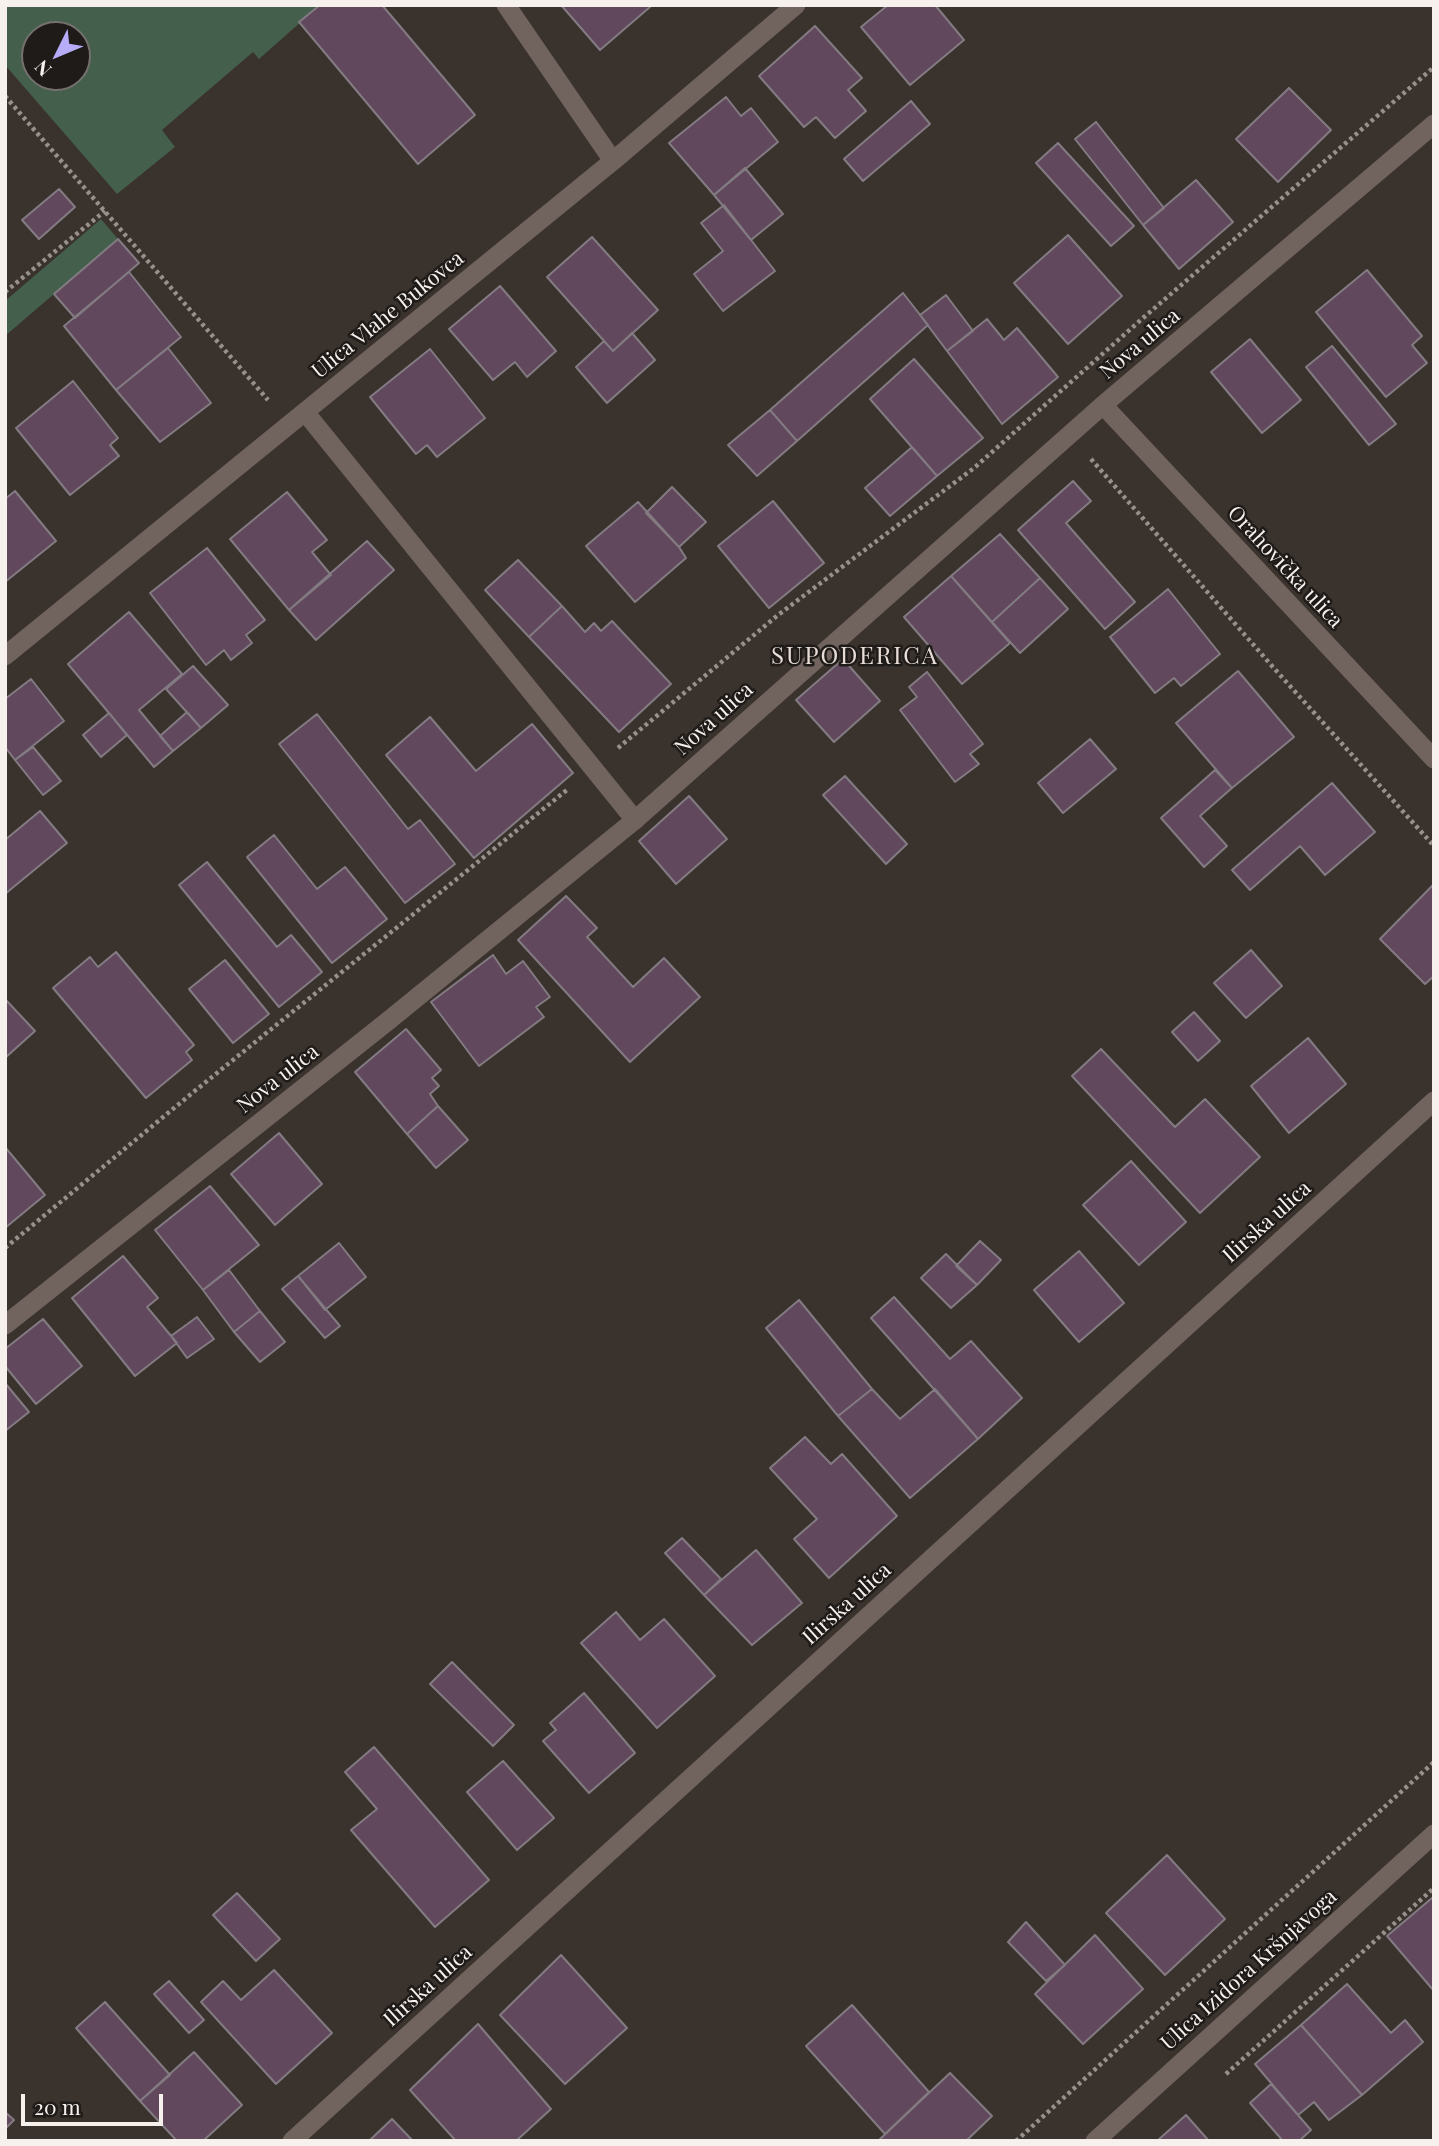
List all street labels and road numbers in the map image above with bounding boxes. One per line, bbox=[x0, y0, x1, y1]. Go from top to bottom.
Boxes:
street label: Ulica Vlahe Bukovca bbox=[307, 246, 469, 384]
street label: Nova ulica bbox=[1095, 303, 1185, 385]
street label: Orahovička ulica bbox=[1222, 501, 1348, 633]
street label: Nova ulica bbox=[670, 677, 758, 761]
street label: Nova ulica bbox=[232, 1039, 324, 1119]
street label: Ilirska ulica bbox=[1218, 1176, 1316, 1268]
street label: Ilirska ulica bbox=[798, 1558, 896, 1650]
street label: Ulica Izidora Kršnjavoga bbox=[1156, 1884, 1342, 2056]
street label: Ilirska ulica bbox=[379, 1940, 477, 2032]

